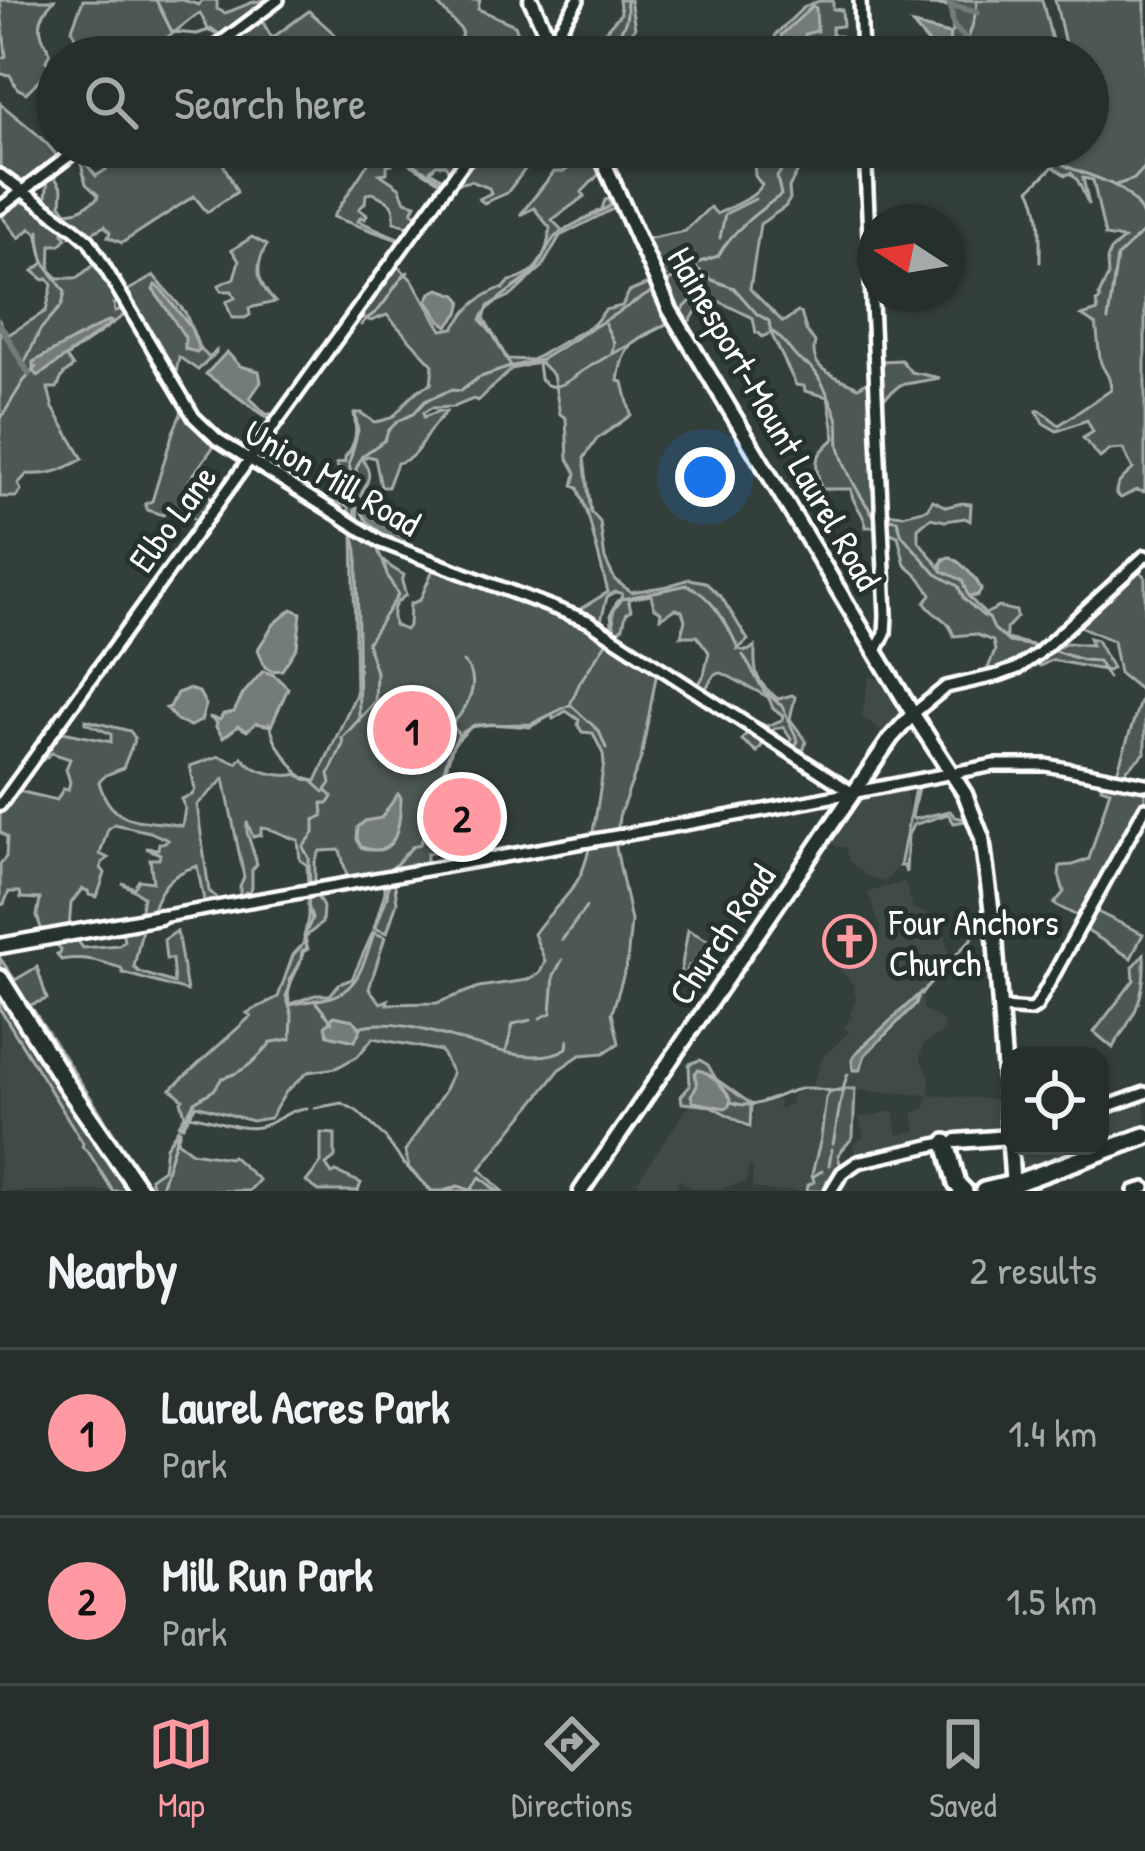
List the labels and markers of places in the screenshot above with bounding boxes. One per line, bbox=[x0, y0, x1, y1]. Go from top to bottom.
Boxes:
pin: 1 bbox=[373, 685, 451, 775]
pin: 2 bbox=[423, 772, 501, 862]
place label: Four Anchors Church bbox=[888, 897, 1059, 987]
church icon: Four Anchors Church bbox=[822, 914, 878, 970]

